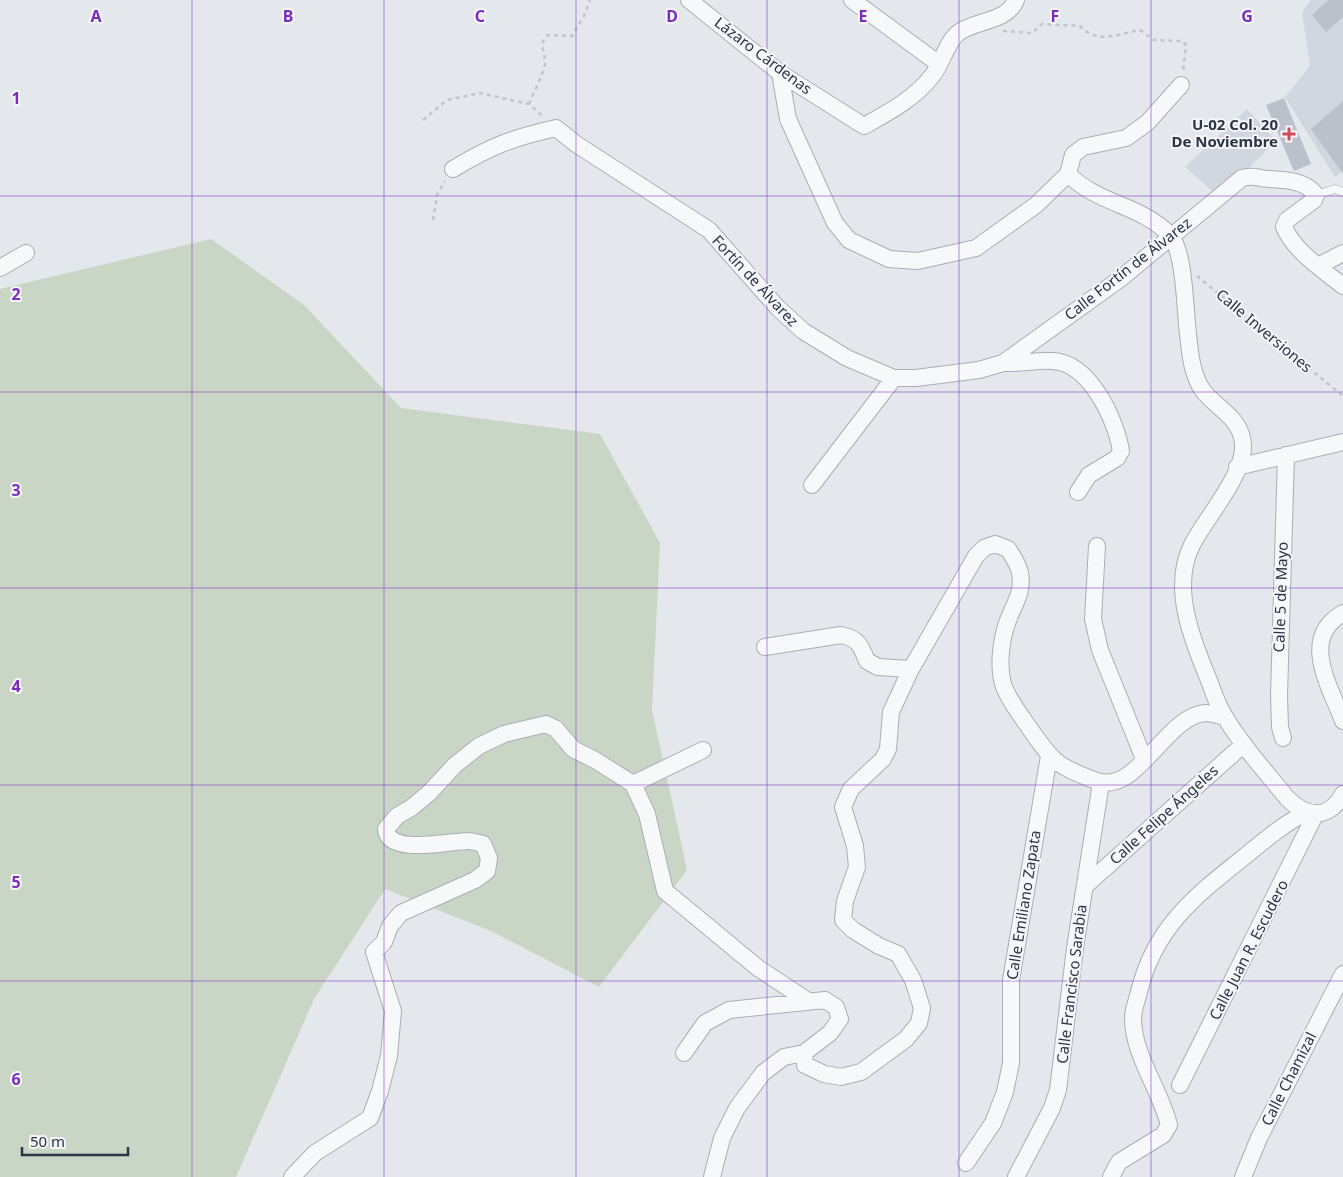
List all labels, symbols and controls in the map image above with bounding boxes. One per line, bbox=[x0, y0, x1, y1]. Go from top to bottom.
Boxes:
text: A bbox=[90, 5, 102, 27]
text: B bbox=[283, 5, 293, 27]
text: C bbox=[475, 5, 485, 27]
text: D bbox=[666, 5, 678, 27]
text: E bbox=[859, 5, 868, 27]
text: F bbox=[1051, 5, 1059, 27]
text: G bbox=[1241, 5, 1253, 27]
street label: Lázaro Cárdenas bbox=[711, 12, 816, 98]
text: 1 bbox=[11, 87, 21, 109]
place label: U-02 Col. 20 De Noviembre bbox=[1171, 114, 1278, 151]
marker: U-02 Col. 20 De Noviembre bbox=[1282, 127, 1296, 141]
street label: Calle Fortín de Álvarez bbox=[1060, 212, 1195, 324]
street label: Fortín de Álvarez bbox=[708, 230, 803, 330]
text: 2 bbox=[11, 283, 21, 305]
street label: Calle Inversiones bbox=[1212, 284, 1317, 376]
text: 3 bbox=[11, 479, 21, 501]
street label: Calle 5 de Mayo bbox=[1268, 541, 1292, 653]
text: 4 bbox=[11, 675, 21, 697]
street label: Calle Felipe Ángeles bbox=[1105, 760, 1222, 868]
street label: Calle Emiliano Zapata bbox=[1001, 829, 1045, 981]
text: 5 bbox=[11, 871, 21, 893]
street label: Calle Juan R. Escudero bbox=[1204, 876, 1292, 1023]
street label: Calle Francisco Sarabia bbox=[1051, 903, 1091, 1065]
street label: Calle Chamizal bbox=[1256, 1028, 1320, 1129]
text: 6 bbox=[11, 1068, 21, 1090]
scale bar bbox=[22, 1124, 129, 1156]
text: 50 m bbox=[30, 1131, 65, 1151]

